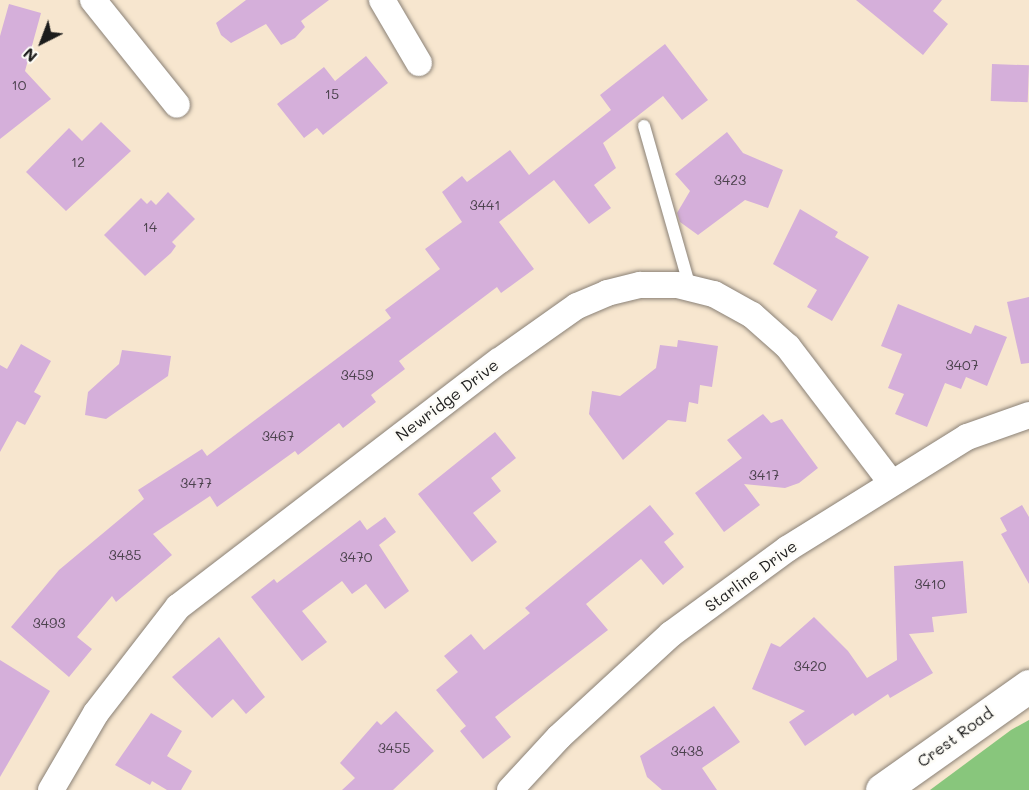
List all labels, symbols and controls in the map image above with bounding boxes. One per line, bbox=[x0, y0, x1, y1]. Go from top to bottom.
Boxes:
north arrow bbox=[12, 12, 72, 72]
text: N bbox=[18, 44, 41, 68]
house number: 10 bbox=[12, 77, 26, 93]
house number: 15 bbox=[325, 86, 339, 102]
house number: 12 bbox=[71, 154, 85, 170]
house number: 3423 bbox=[714, 172, 746, 188]
house number: 3441 bbox=[470, 197, 500, 213]
house number: 14 bbox=[143, 219, 157, 235]
street label: Newridge Drive bbox=[392, 355, 502, 445]
house number: 3407 bbox=[946, 357, 978, 373]
house number: 3459 bbox=[341, 367, 373, 383]
house number: 3467 bbox=[262, 428, 294, 444]
house number: 3417 bbox=[749, 467, 779, 483]
house number: 3477 bbox=[180, 475, 212, 491]
street label: Starline Drive bbox=[701, 536, 801, 616]
house number: 3485 bbox=[108, 547, 142, 563]
house number: 3470 bbox=[340, 549, 372, 565]
house number: 3410 bbox=[914, 576, 946, 592]
house number: 3493 bbox=[33, 615, 65, 631]
house number: 3420 bbox=[794, 658, 826, 674]
street label: Crest Road bbox=[913, 703, 997, 771]
house number: 3455 bbox=[378, 740, 410, 756]
house number: 3438 bbox=[670, 743, 704, 759]

